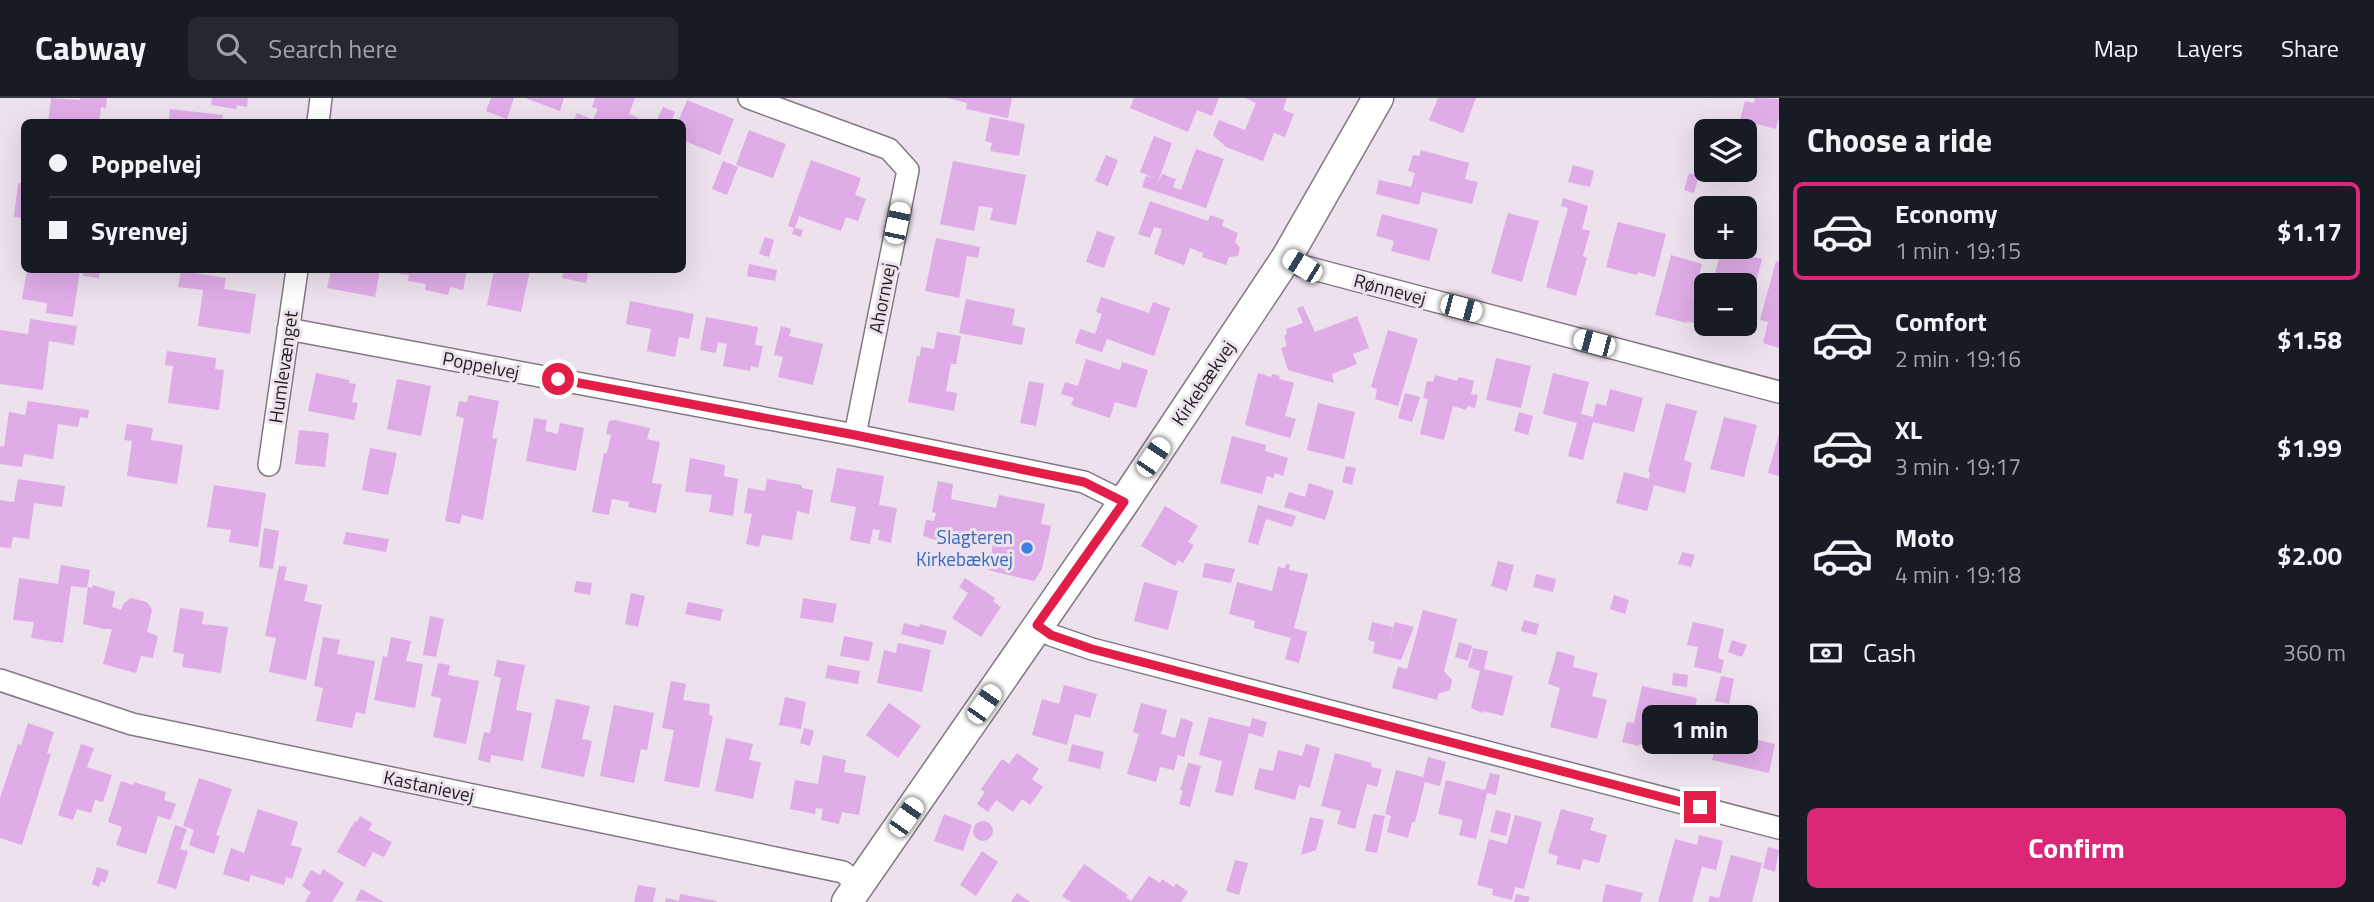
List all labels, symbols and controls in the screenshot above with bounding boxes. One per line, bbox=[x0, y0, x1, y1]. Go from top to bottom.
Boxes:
search box bbox=[188, 17, 678, 80]
text: Cabway bbox=[35, 23, 146, 73]
icon: search bbox=[212, 29, 250, 67]
text: Search here bbox=[268, 29, 397, 68]
text: Map bbox=[2094, 30, 2139, 66]
text: Layers bbox=[2177, 30, 2243, 66]
text: Share bbox=[2281, 30, 2339, 66]
text: Choose a ride bbox=[1807, 116, 1992, 164]
map controls bbox=[1694, 119, 1757, 336]
button: layers bbox=[1694, 119, 1757, 182]
text: Poppelvej bbox=[91, 144, 201, 183]
text: Economy bbox=[1895, 194, 1997, 233]
button: + bbox=[1694, 196, 1757, 259]
car bbox=[883, 200, 912, 246]
icon: car bbox=[1811, 200, 1874, 263]
text: Syrenvej bbox=[91, 211, 188, 250]
text: $1.17 bbox=[2277, 212, 2342, 251]
text: 1 min · 19:15 bbox=[1895, 233, 2021, 268]
car bbox=[1279, 246, 1326, 286]
street label: Ahornvej bbox=[861, 260, 903, 336]
street label: Rønnevej bbox=[1351, 265, 1430, 312]
button: − bbox=[1694, 273, 1757, 336]
car bbox=[1438, 292, 1485, 324]
text: Comfort bbox=[1895, 302, 1987, 341]
icon: car bbox=[1811, 308, 1874, 371]
street label: Humlevænget bbox=[260, 309, 305, 425]
text: $1.58 bbox=[2277, 320, 2342, 359]
car bbox=[1571, 327, 1618, 359]
street label: Kirkebækvej bbox=[1163, 334, 1242, 431]
text: 2 min · 19:16 bbox=[1895, 341, 2021, 376]
street label: Poppelvej bbox=[440, 343, 522, 386]
route start bbox=[542, 363, 574, 395]
text: XL bbox=[1895, 410, 1922, 449]
icon: car bbox=[1811, 416, 1874, 479]
text: $1.99 bbox=[2277, 428, 2342, 467]
car bbox=[1133, 434, 1174, 480]
text: 3 min · 19:17 bbox=[1895, 449, 2021, 484]
text: Moto bbox=[1895, 518, 1954, 557]
place label: Slagteren Kirkebækvej bbox=[916, 522, 1013, 573]
icon: car bbox=[1811, 524, 1874, 587]
text: $2.00 bbox=[2277, 536, 2342, 575]
marker: Slagteren Kirkebækvej bbox=[1019, 540, 1035, 556]
text: 4 min · 19:18 bbox=[1895, 557, 2021, 592]
text: Cash bbox=[1863, 633, 1916, 672]
icon: cash bbox=[1807, 634, 1845, 672]
text: 360 m bbox=[2283, 635, 2346, 670]
car bbox=[964, 681, 1005, 727]
callout: 1 min bbox=[1642, 706, 1758, 754]
text: 1 min bbox=[1672, 712, 1728, 747]
street label: Kastanievej bbox=[381, 762, 477, 809]
route end bbox=[1684, 791, 1716, 823]
car bbox=[886, 794, 927, 840]
button: Confirm bbox=[1807, 808, 2346, 888]

